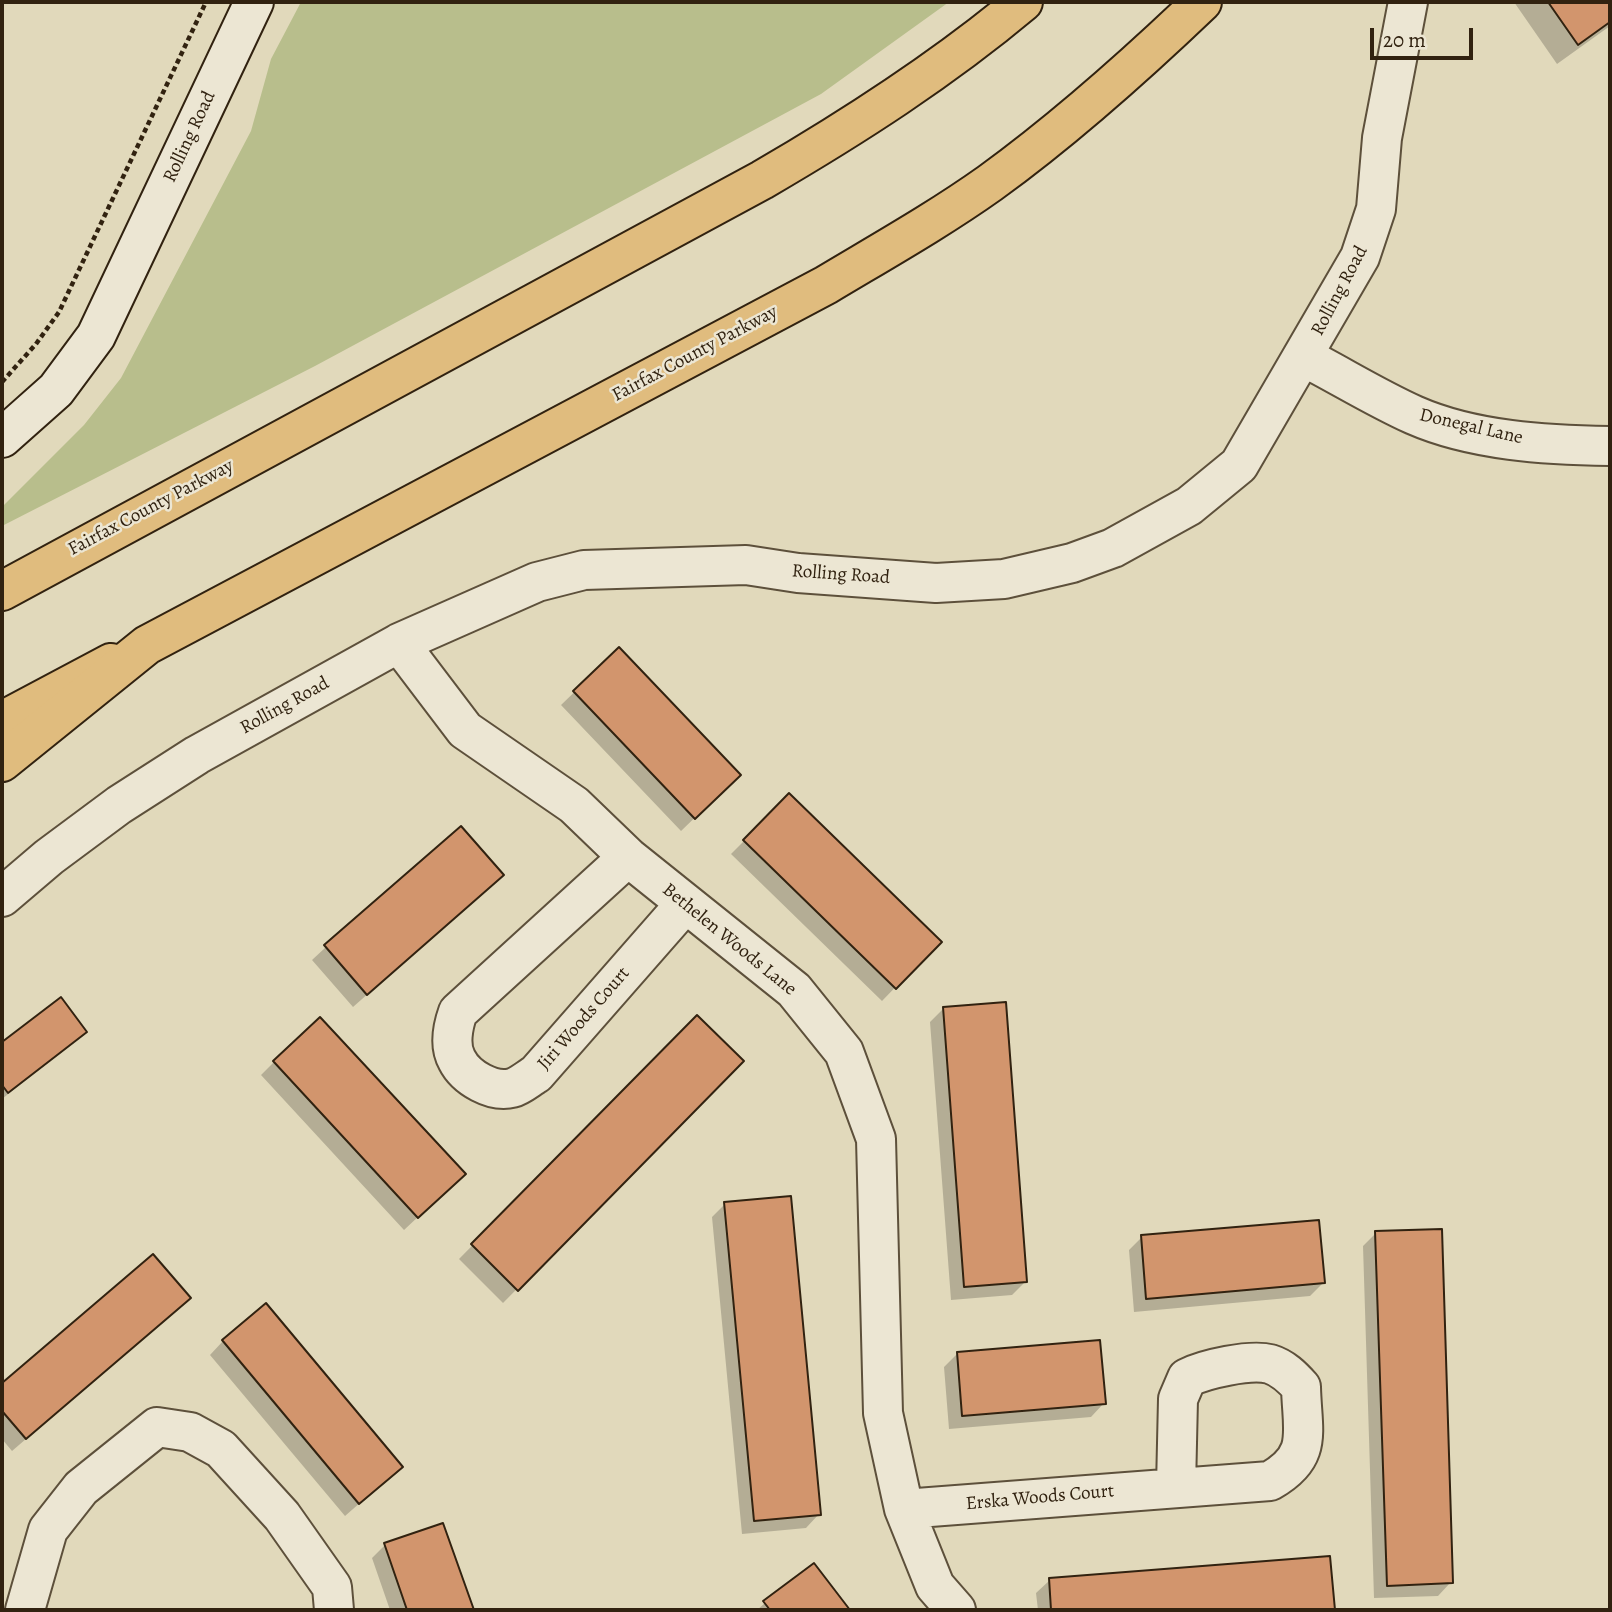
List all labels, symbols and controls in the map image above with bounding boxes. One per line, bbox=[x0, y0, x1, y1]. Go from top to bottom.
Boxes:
scale bar bbox=[1374, 14, 1477, 58]
text: 20 m bbox=[1383, 26, 1426, 54]
street label: Rolling Road bbox=[159, 88, 221, 186]
street label: Rolling Road bbox=[1307, 242, 1373, 340]
street label: Fairfax County Parkway bbox=[608, 301, 782, 407]
street label: Donegal Lane bbox=[1417, 404, 1525, 450]
street label: Fairfax County Parkway bbox=[64, 455, 238, 561]
street label: Rolling Road bbox=[791, 560, 891, 590]
street label: Rolling Road bbox=[236, 672, 334, 740]
street label: Bethelen Woods Lane bbox=[657, 879, 801, 1001]
street label: Jiri Woods Court bbox=[533, 963, 635, 1075]
street label: Erska Woods Court bbox=[965, 1480, 1115, 1516]

